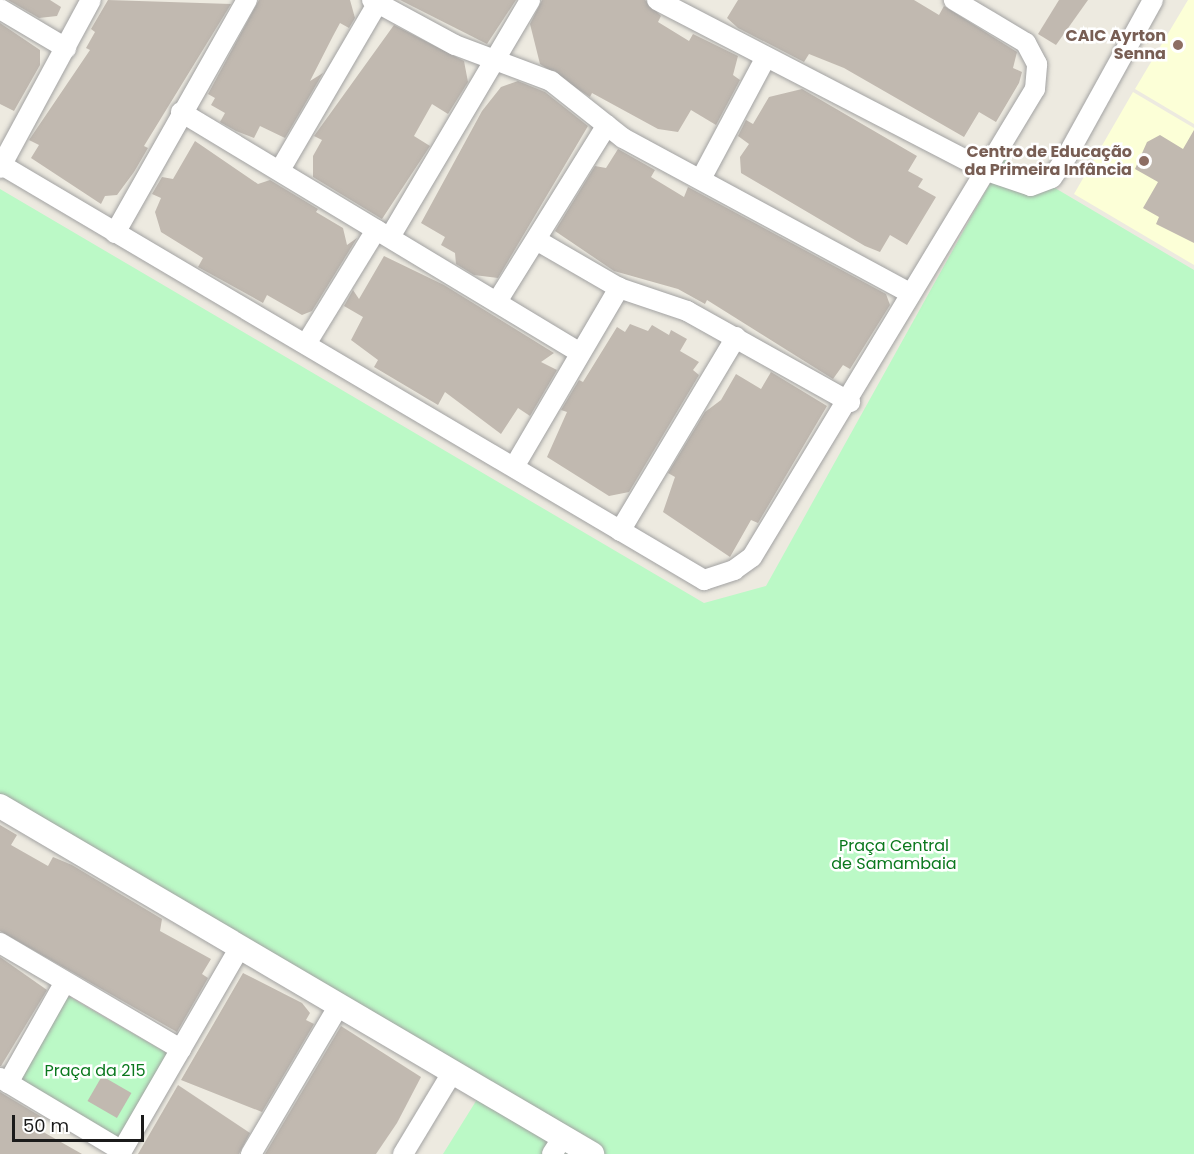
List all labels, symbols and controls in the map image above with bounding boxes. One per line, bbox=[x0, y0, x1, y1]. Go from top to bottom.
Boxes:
place label: CAIC Ayrton Senna bbox=[1065, 26, 1166, 64]
marker: CAIC Ayrton Senna bbox=[1171, 38, 1185, 52]
place label: Centro de Educação da Primeira Infância bbox=[965, 142, 1132, 180]
marker: Centro de Educação da Primeira Infância bbox=[1137, 154, 1151, 168]
park label: Praça Central de Samambaia bbox=[831, 836, 957, 874]
park label: Praça da 215 bbox=[44, 1061, 146, 1081]
scale bar bbox=[15, 1103, 147, 1141]
text: 50 m bbox=[23, 1113, 69, 1138]

